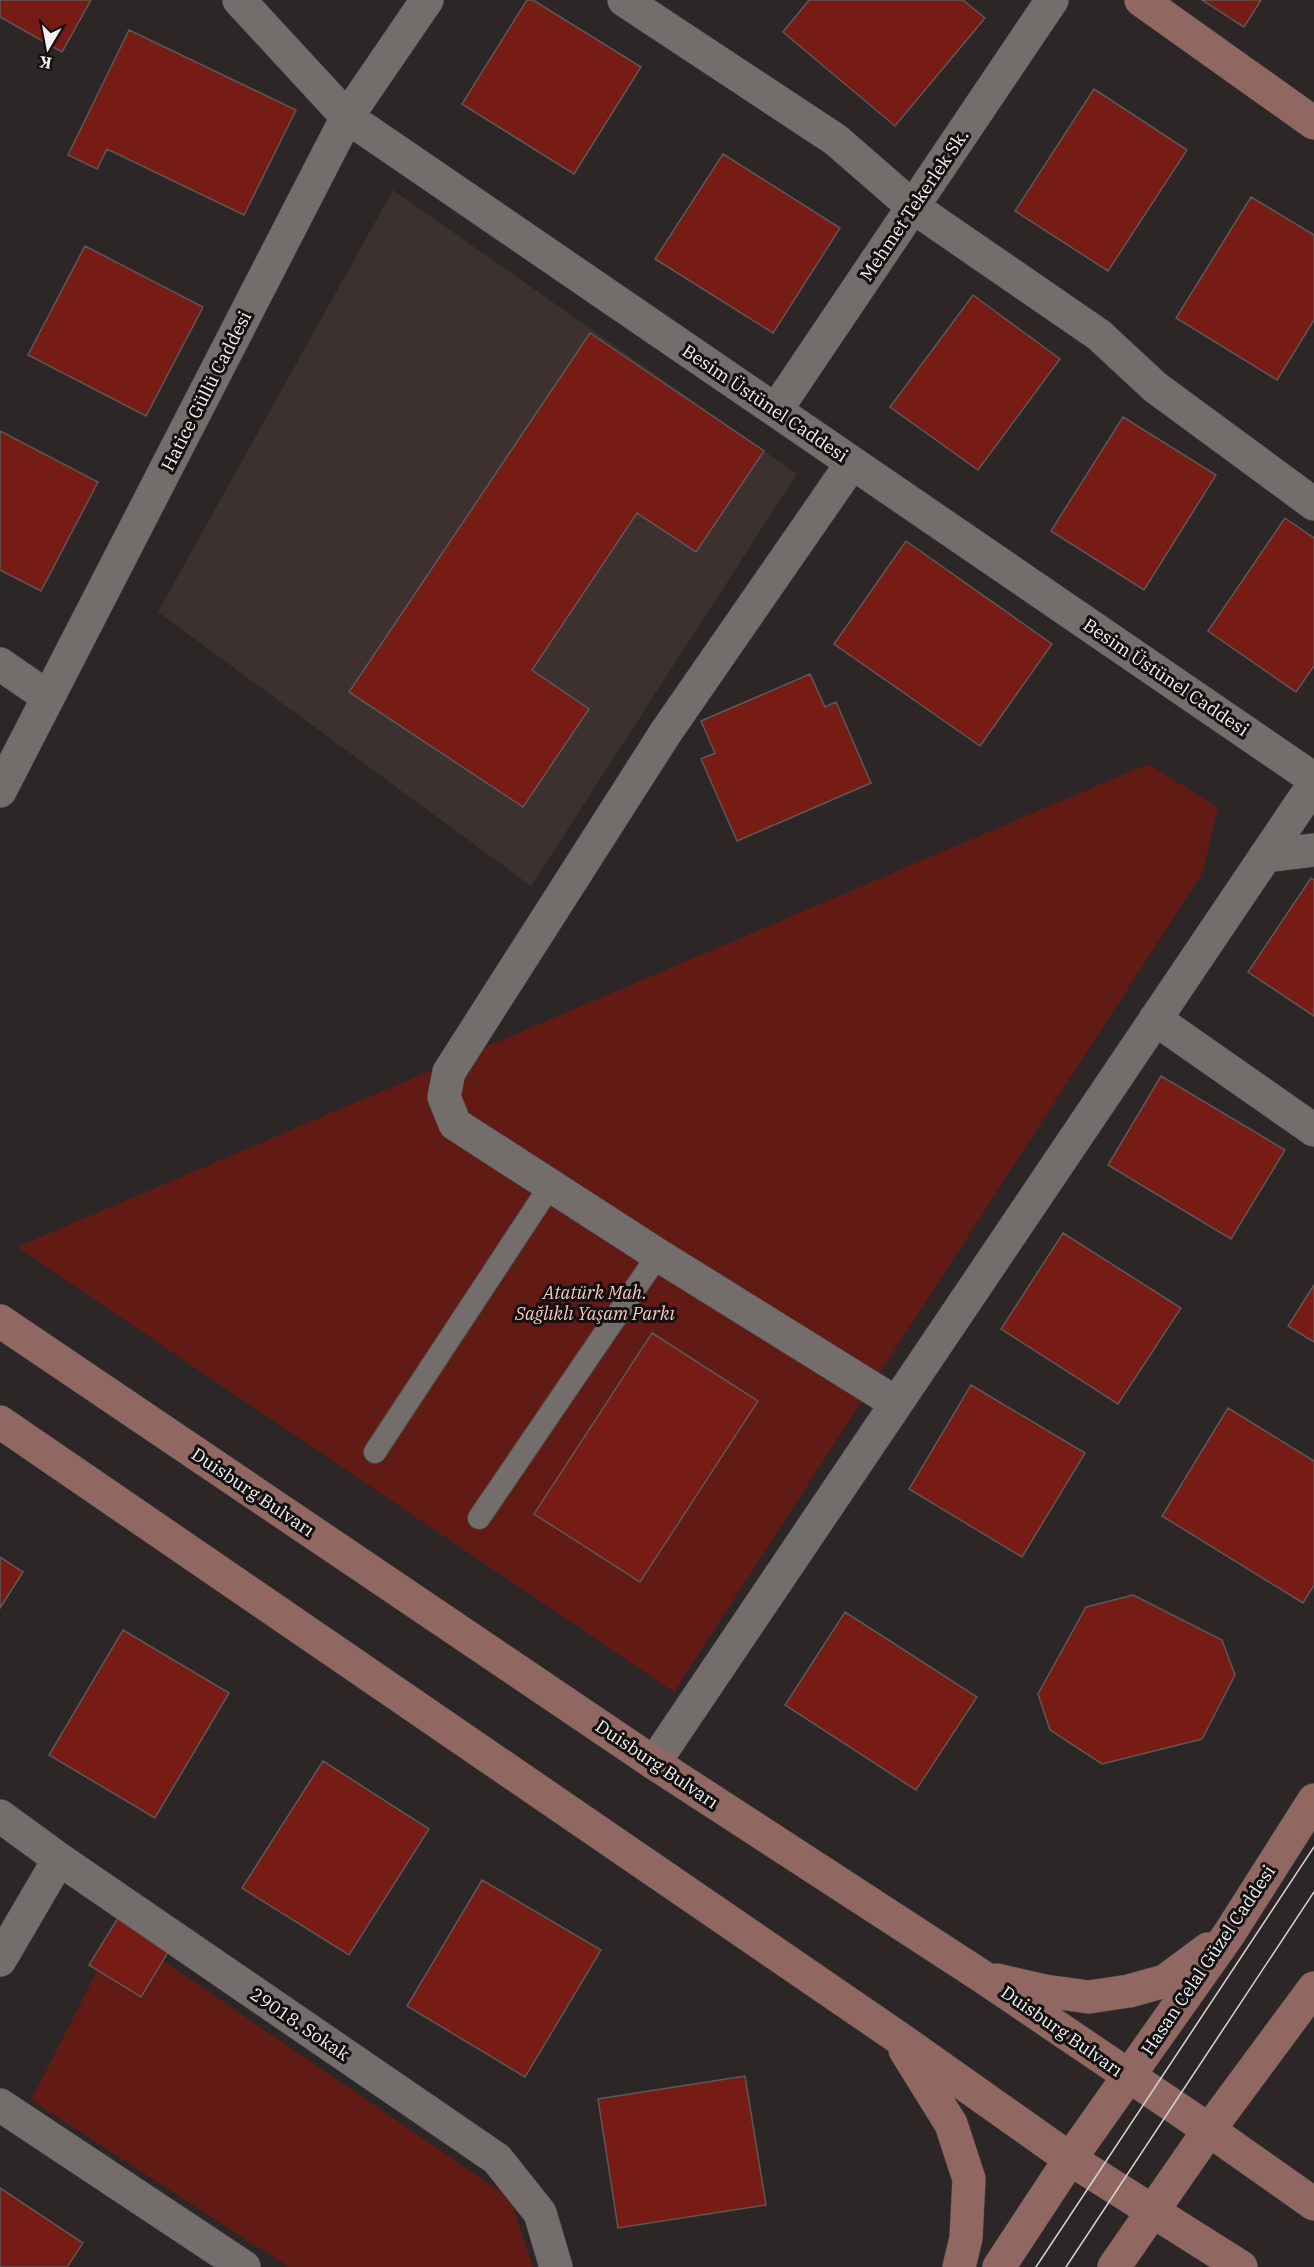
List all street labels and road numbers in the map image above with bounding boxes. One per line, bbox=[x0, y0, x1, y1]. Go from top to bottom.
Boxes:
street label: Mehmet Tekerlek Sk. bbox=[855, 125, 973, 285]
street label: Hatice Güllü Caddesi bbox=[156, 307, 256, 475]
street label: Besim Üstünel Caddesi bbox=[678, 339, 852, 467]
street label: Besim Üstünel Caddesi bbox=[1079, 613, 1253, 741]
street label: Duisburg Bulvarı bbox=[187, 1442, 319, 1542]
street label: Duisburg Bulvarı bbox=[591, 1714, 723, 1814]
street label: Hasan Celal Güzel Caddesi bbox=[1136, 1861, 1280, 2059]
street label: Duisburg Bulvarı bbox=[997, 1980, 1128, 2082]
street label: 29018. Sokak bbox=[246, 1982, 354, 2066]

